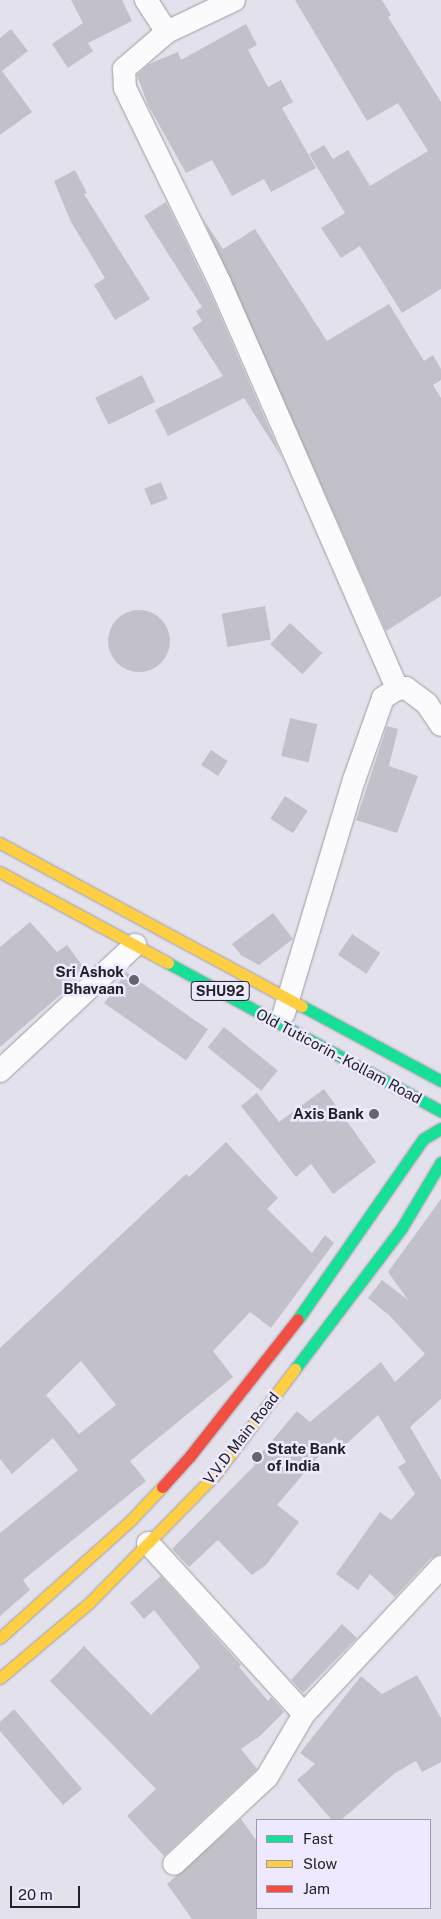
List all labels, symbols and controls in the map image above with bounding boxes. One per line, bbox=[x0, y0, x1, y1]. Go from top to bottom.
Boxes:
place label: Sri Ashok Bhavaan bbox=[55, 962, 124, 997]
marker: Sri Ashok Bhavaan bbox=[128, 974, 140, 986]
road number: SHU92 bbox=[190, 979, 250, 1002]
street label: Old Tuticorin - Kollam Road bbox=[251, 1004, 427, 1108]
place label: Axis Bank bbox=[293, 1105, 364, 1123]
marker: Axis Bank bbox=[368, 1108, 380, 1120]
street label: V.V.D Main Road bbox=[199, 1388, 283, 1488]
place label: State Bank of India bbox=[267, 1439, 346, 1474]
marker: State Bank of India bbox=[251, 1451, 263, 1463]
legend bbox=[256, 1819, 431, 1909]
text: Fast bbox=[303, 1830, 333, 1847]
text: Slow bbox=[303, 1855, 337, 1872]
scale bar bbox=[12, 1876, 82, 1908]
text: Jam bbox=[303, 1880, 330, 1897]
text: 20 m bbox=[18, 1886, 53, 1903]

